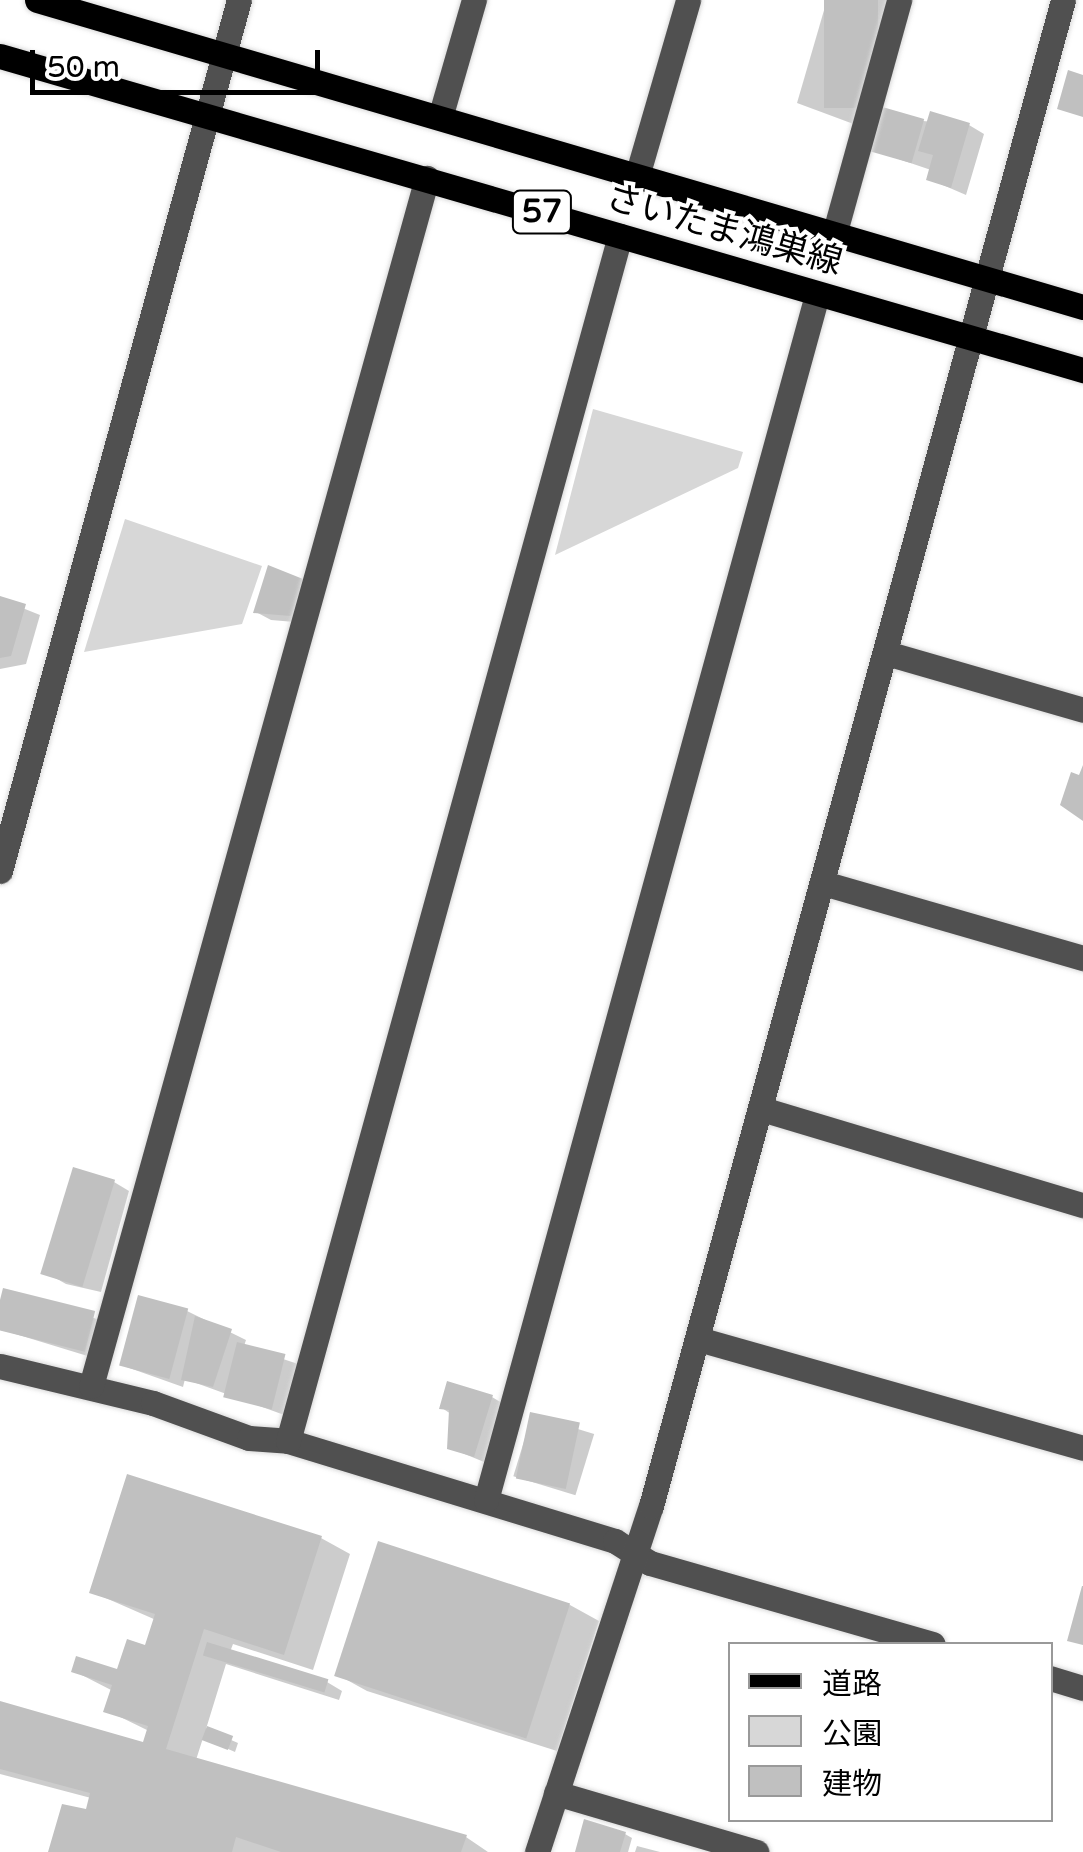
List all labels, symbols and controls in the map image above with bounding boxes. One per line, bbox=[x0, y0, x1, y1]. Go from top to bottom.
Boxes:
scale bar bbox=[35, 30, 325, 92]
text: 50 m bbox=[47, 49, 120, 86]
street label: さいたま鴻巣線 bbox=[600, 176, 848, 284]
road number: 57 bbox=[510, 185, 574, 239]
legend bbox=[728, 1642, 1053, 1822]
text: 道路 bbox=[822, 1666, 882, 1703]
text: 公園 bbox=[822, 1716, 882, 1753]
text: 建物 bbox=[822, 1766, 882, 1803]

